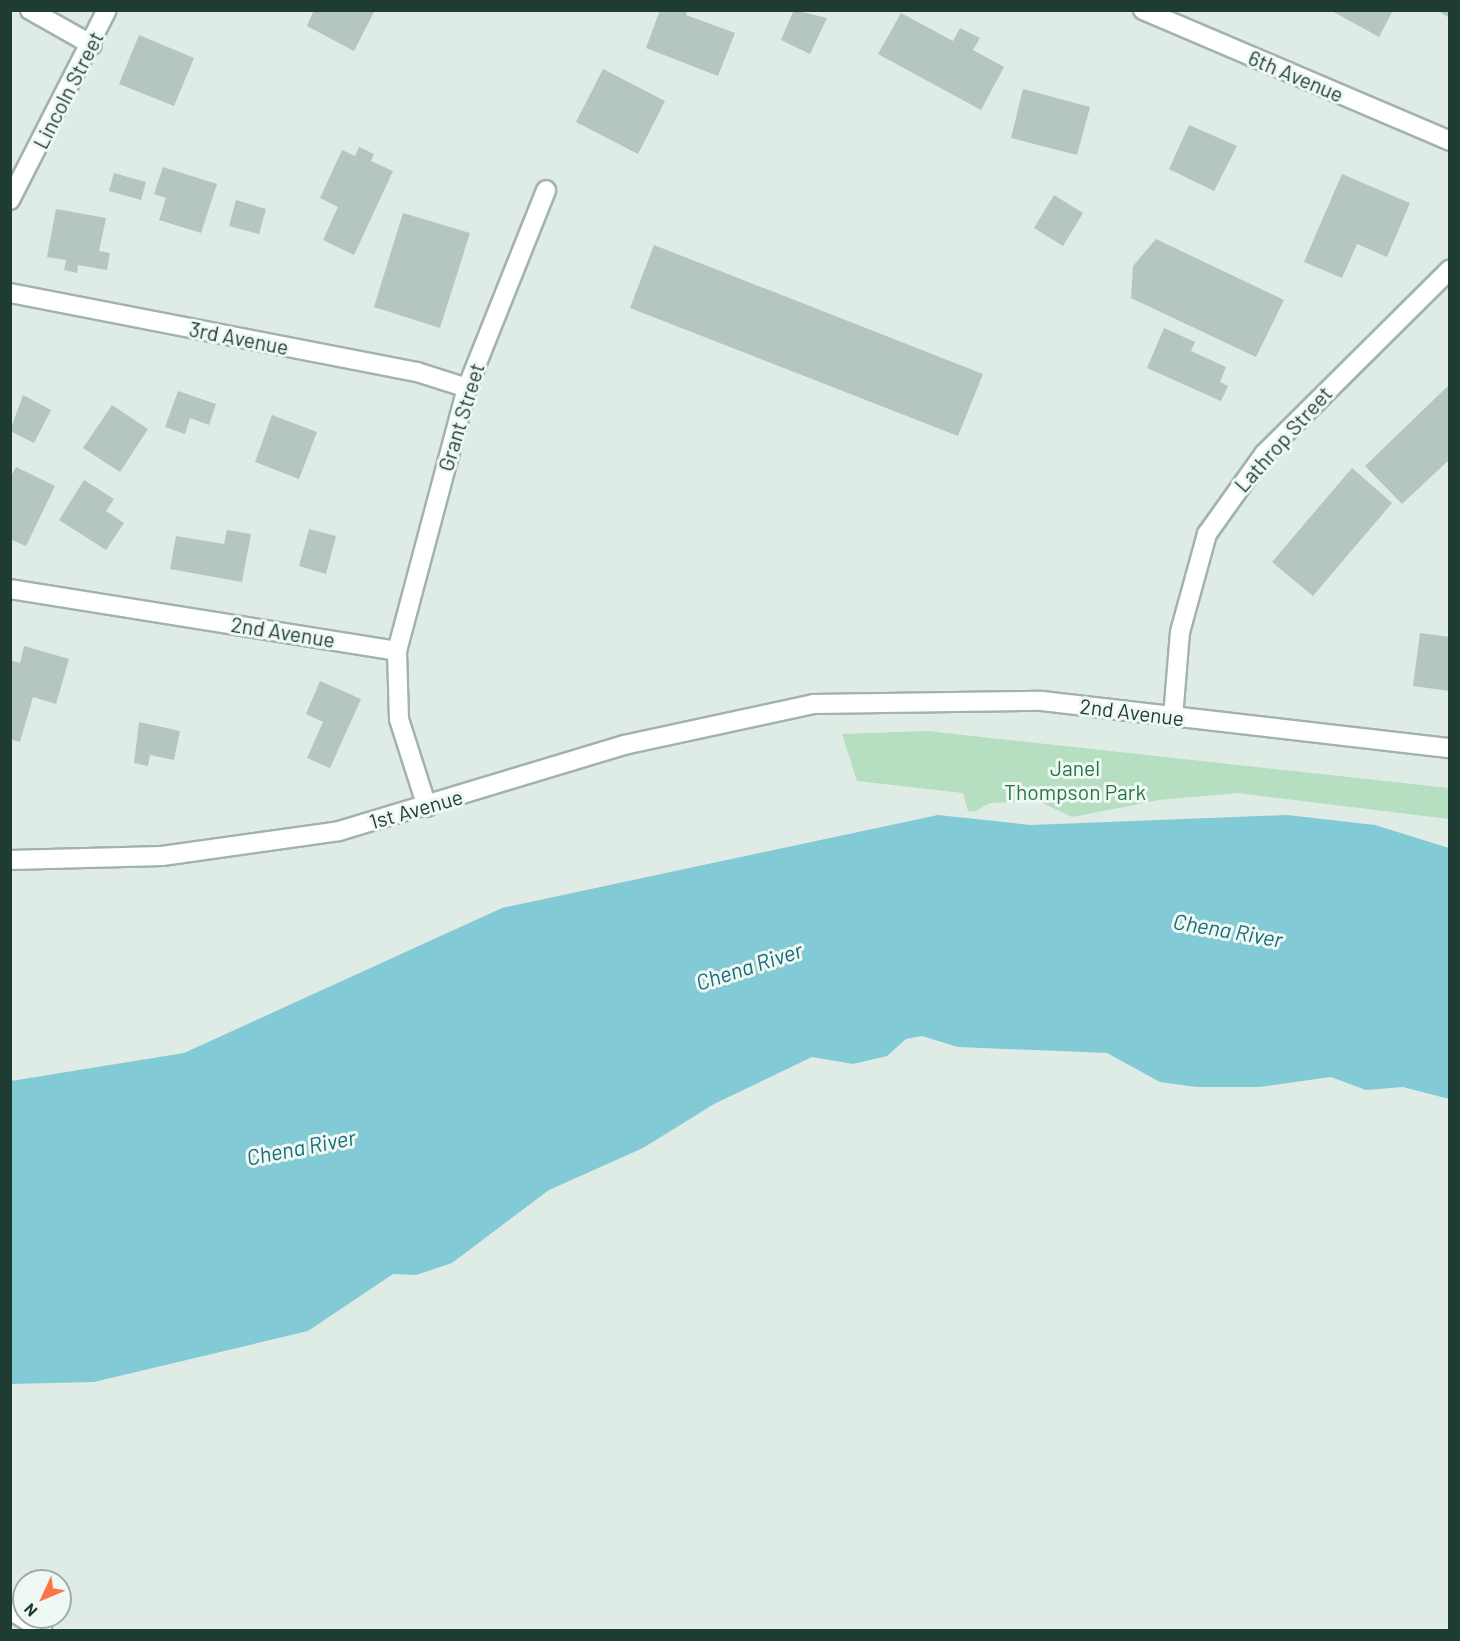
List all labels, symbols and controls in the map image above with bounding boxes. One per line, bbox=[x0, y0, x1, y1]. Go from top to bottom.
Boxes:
street label: Lincoln Street bbox=[28, 27, 108, 153]
street label: 6th Avenue bbox=[1245, 45, 1347, 107]
street label: 3rd Avenue bbox=[187, 316, 291, 360]
street label: Grant Street bbox=[433, 360, 489, 474]
street label: Lathrop Street bbox=[1229, 381, 1337, 497]
street label: 2nd Avenue bbox=[229, 611, 337, 653]
street label: 2nd Avenue bbox=[1078, 693, 1186, 731]
park label: Janel Thompson Park bbox=[1004, 755, 1146, 805]
street label: 1st Avenue bbox=[366, 784, 466, 834]
water label: Chena River bbox=[1171, 907, 1285, 953]
water label: Chena River bbox=[692, 936, 806, 996]
water label: Chena River bbox=[244, 1123, 358, 1171]
north arrow bbox=[12, 1569, 72, 1629]
text: N bbox=[20, 1600, 41, 1621]

